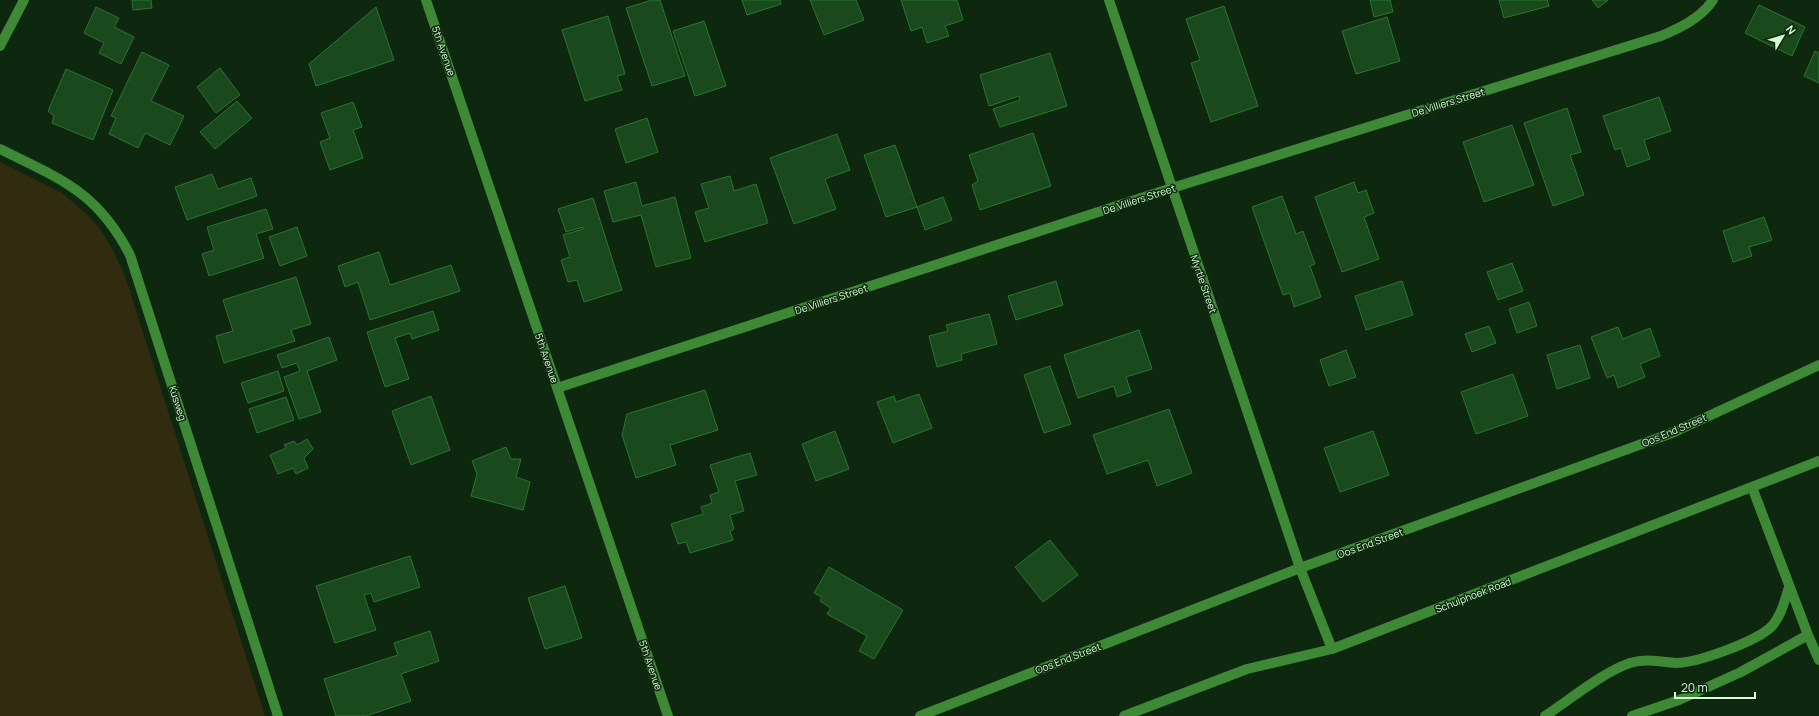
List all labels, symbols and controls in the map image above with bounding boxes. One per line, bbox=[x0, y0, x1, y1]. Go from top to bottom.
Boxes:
north arrow bbox=[1763, 16, 1803, 56]
text: N bbox=[1783, 22, 1800, 37]
street label: 5th Avenue bbox=[429, 24, 459, 78]
street label: De Villiers Street bbox=[1410, 84, 1486, 120]
street label: De Villiers Street bbox=[1101, 181, 1177, 217]
street label: Myrtle Street bbox=[1187, 253, 1221, 315]
street label: De Villiers Street bbox=[793, 281, 869, 317]
street label: 5th Avenue bbox=[532, 331, 562, 385]
street label: Kusweg bbox=[166, 384, 190, 422]
street label: Oos End Street bbox=[1639, 410, 1709, 450]
street label: Oos End Street bbox=[1335, 525, 1405, 561]
street label: Schulphoek Road bbox=[1433, 574, 1513, 616]
street label: 5th Avenue bbox=[636, 638, 666, 692]
street label: Oos End Street bbox=[1033, 639, 1103, 677]
scale bar bbox=[1675, 674, 1755, 700]
text: 20 m bbox=[1681, 679, 1708, 696]

